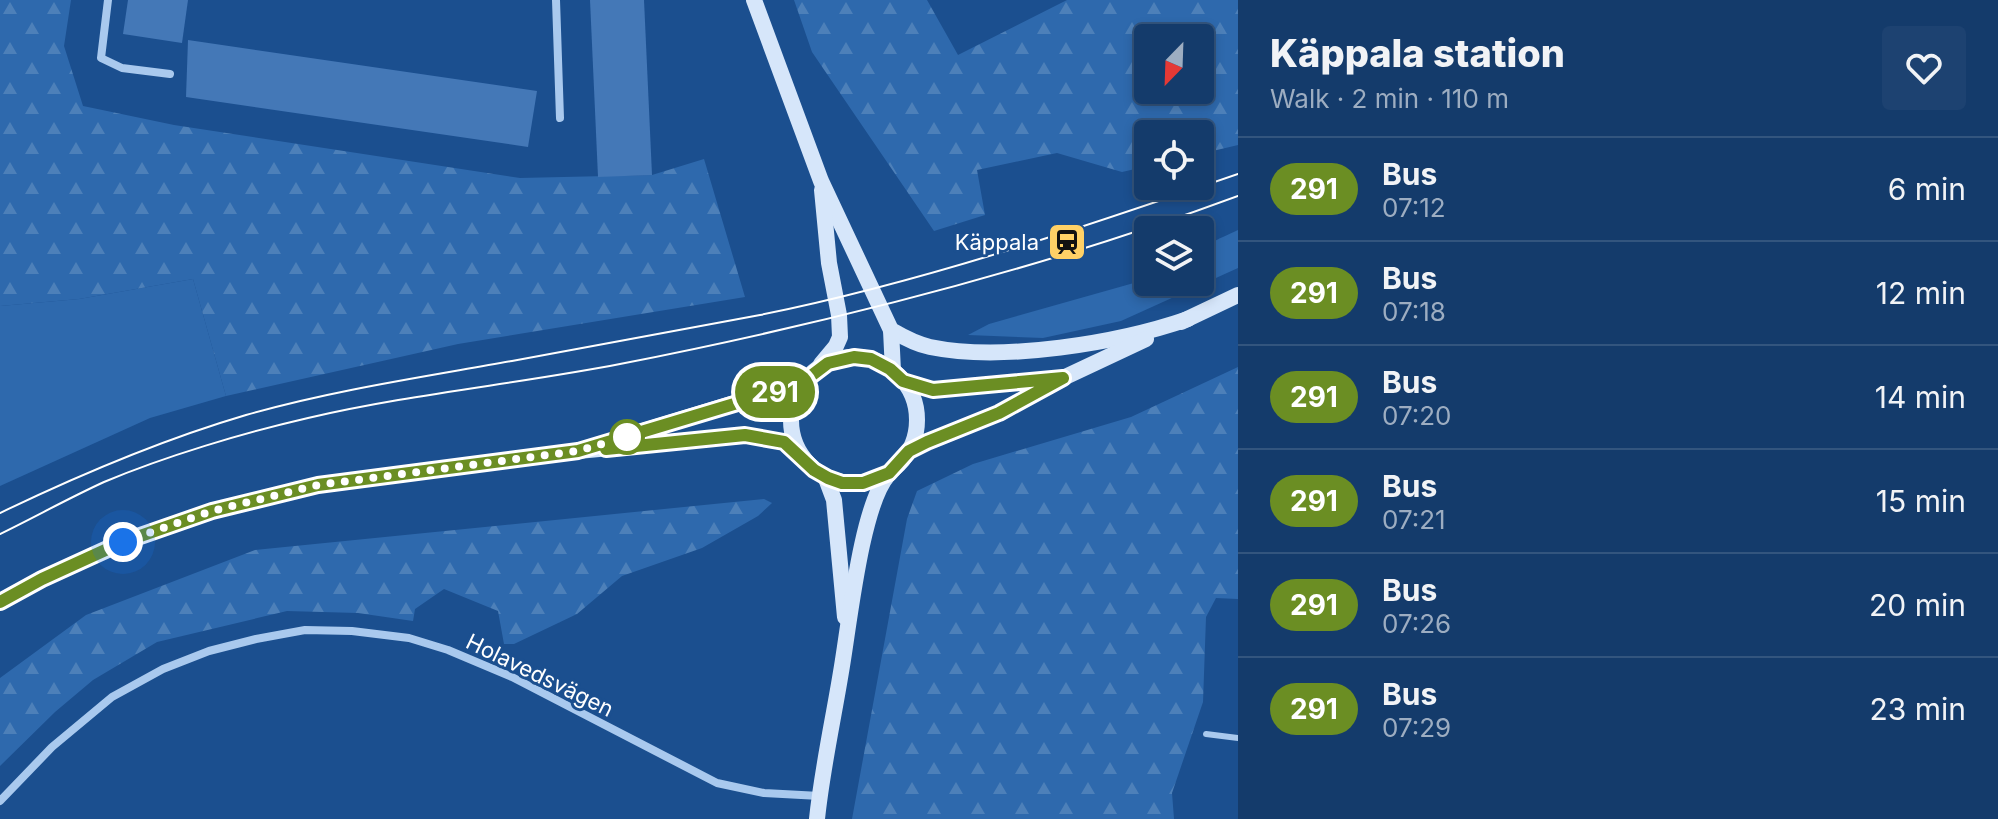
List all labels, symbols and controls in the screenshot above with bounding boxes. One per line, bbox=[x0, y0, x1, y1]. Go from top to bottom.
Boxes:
north arrow bbox=[1134, 24, 1214, 104]
map controls bbox=[1134, 24, 1214, 296]
button: heart bbox=[1882, 26, 1966, 110]
text: Käppala station bbox=[1270, 30, 1565, 76]
text: Walk · 2 min · 110 m bbox=[1270, 83, 1509, 114]
button: locate bbox=[1134, 120, 1214, 200]
text: Bus bbox=[1382, 156, 1437, 192]
text: 6 min bbox=[1888, 171, 1966, 207]
text: 291 bbox=[1290, 172, 1338, 206]
text: 07:12 bbox=[1382, 192, 1446, 223]
button: layers bbox=[1134, 216, 1214, 296]
station icon: Käppala bbox=[1046, 221, 1088, 263]
place label: Käppala bbox=[955, 229, 1039, 255]
text: Bus bbox=[1382, 260, 1437, 296]
text: 12 min bbox=[1876, 275, 1966, 311]
text: 291 bbox=[1290, 276, 1338, 310]
text: 07:18 bbox=[1382, 296, 1446, 327]
text: Bus bbox=[1382, 364, 1437, 400]
line badge: 291 bbox=[729, 366, 821, 418]
text: 291 bbox=[751, 375, 799, 409]
text: 14 min bbox=[1875, 379, 1966, 415]
text: 291 bbox=[1290, 380, 1338, 414]
text: 07:20 bbox=[1382, 400, 1451, 431]
unlabelled marker bbox=[610, 420, 644, 454]
text: Bus bbox=[1382, 468, 1437, 504]
text: 15 min bbox=[1876, 483, 1966, 519]
text: 291 bbox=[1290, 484, 1338, 518]
text: 07:21 bbox=[1382, 504, 1446, 535]
your location bbox=[103, 522, 143, 562]
text: Bus bbox=[1382, 572, 1437, 608]
text: 20 min bbox=[1869, 587, 1966, 623]
text: 291 bbox=[1290, 588, 1338, 622]
text: 07:26 bbox=[1382, 608, 1451, 639]
street label: Holavedsvägen bbox=[462, 628, 618, 722]
text: Bus bbox=[1382, 676, 1437, 712]
text: 23 min bbox=[1869, 691, 1966, 727]
text: 291 bbox=[1290, 692, 1338, 726]
text: 07:29 bbox=[1382, 712, 1451, 743]

